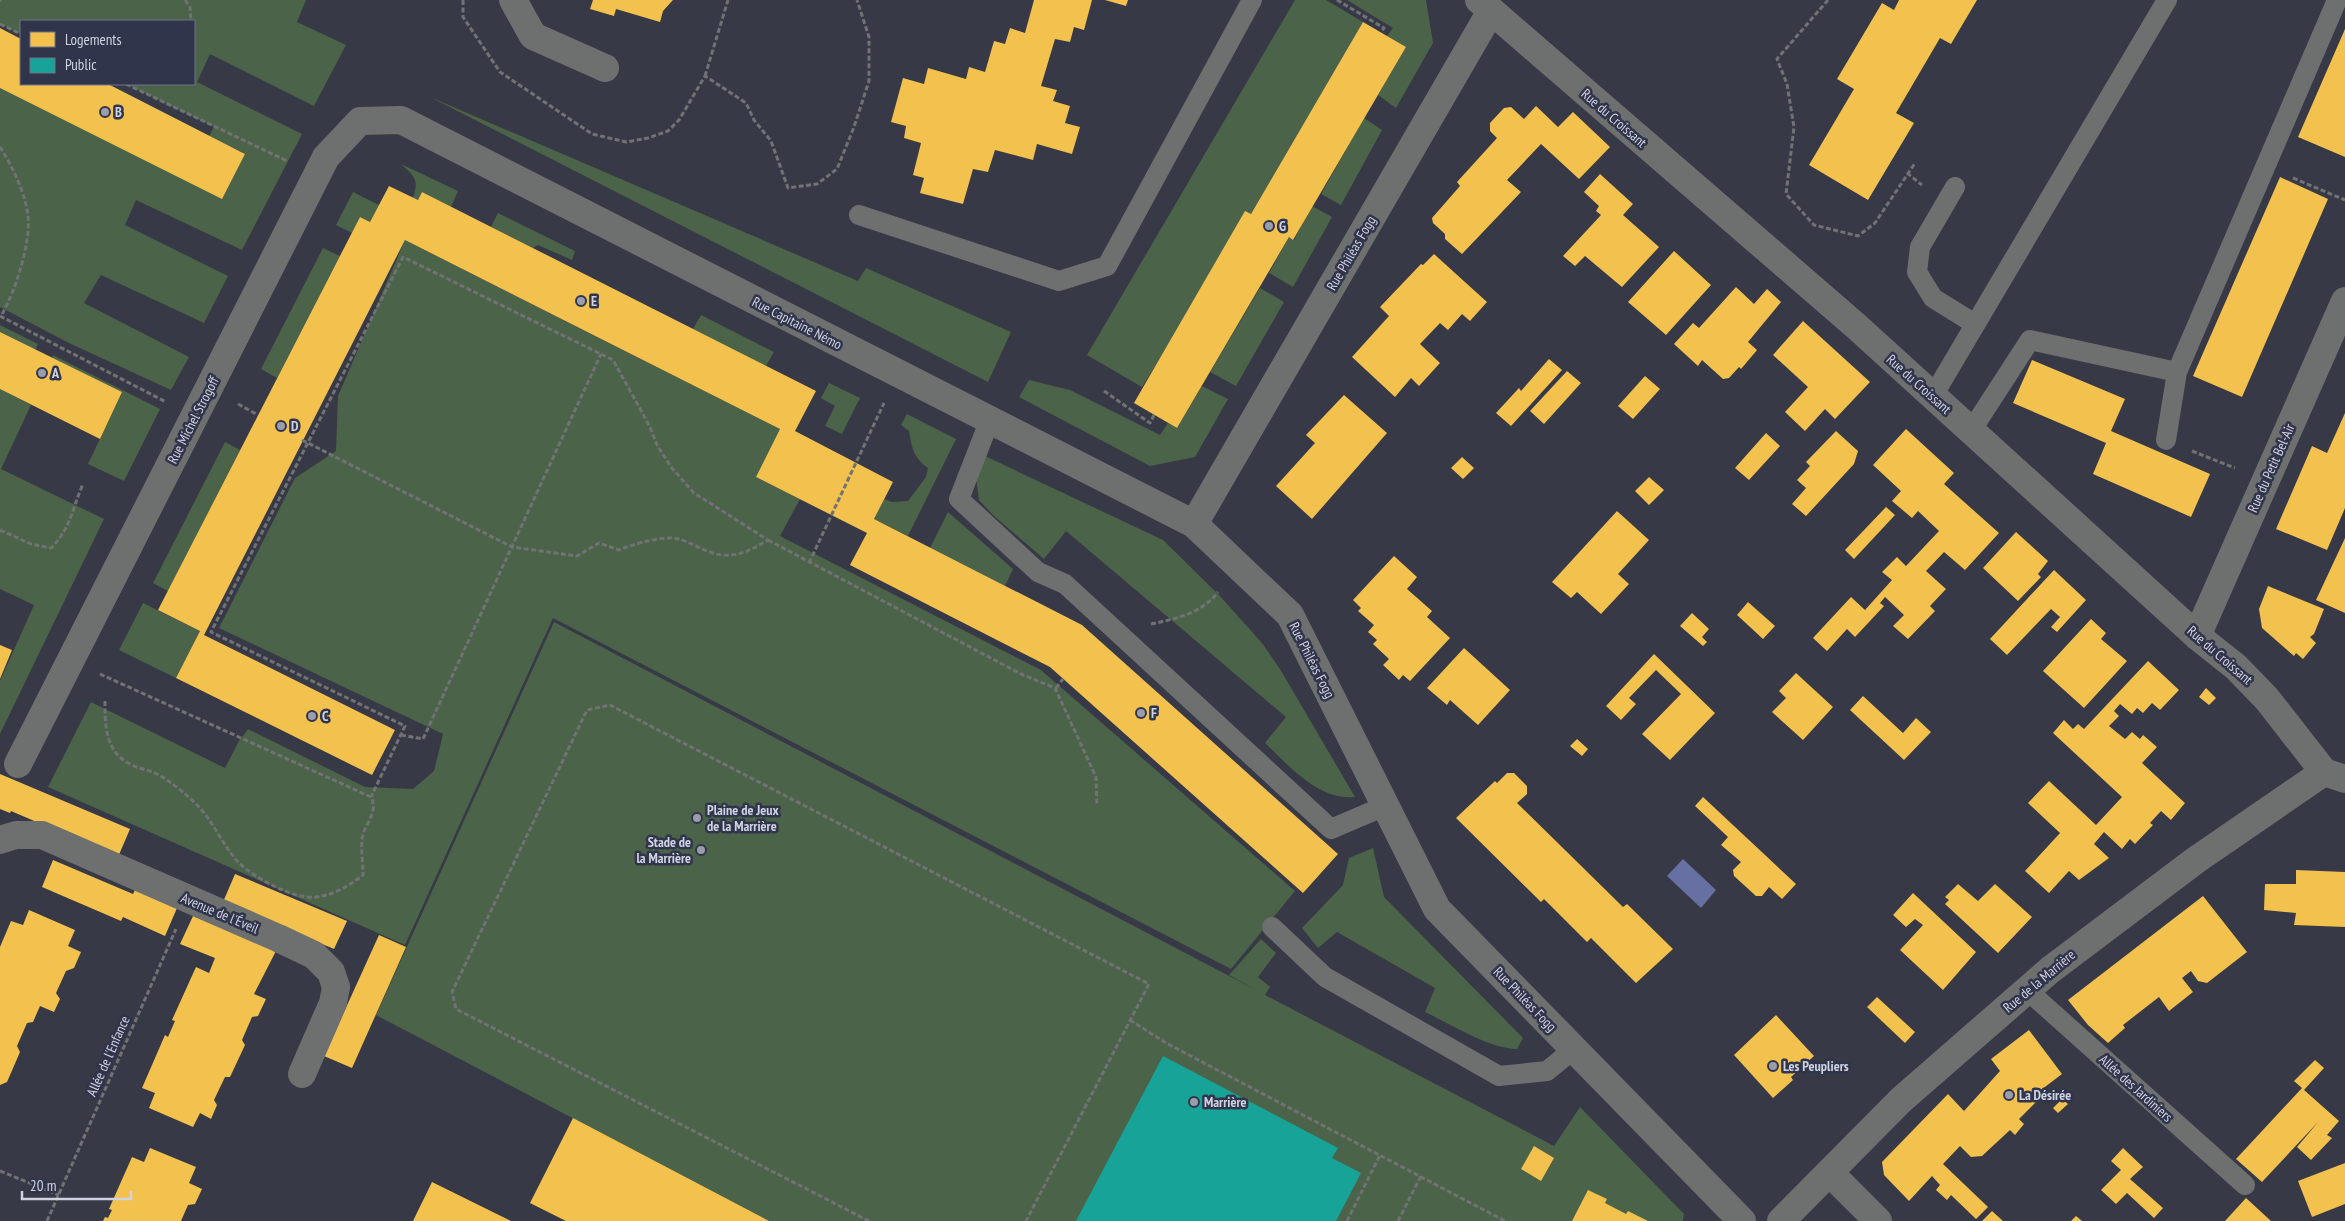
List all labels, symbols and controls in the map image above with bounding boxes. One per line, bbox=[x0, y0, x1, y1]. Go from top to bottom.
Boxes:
legend bbox=[20, 20, 195, 85]
text: Logements bbox=[65, 30, 121, 49]
text: Public bbox=[65, 55, 97, 74]
street label: Rue du Croissant bbox=[1578, 85, 1651, 151]
place label: B bbox=[115, 103, 122, 121]
marker: B bbox=[99, 106, 111, 118]
street label: Rue Philéas Fogg bbox=[1322, 212, 1380, 294]
place label: G bbox=[1279, 217, 1286, 235]
marker: G bbox=[1263, 220, 1275, 232]
place label: E bbox=[591, 292, 597, 310]
street label: Rue Capitaine Némo bbox=[749, 293, 845, 353]
marker: E bbox=[575, 295, 587, 307]
street label: Rue du Croissant bbox=[1883, 350, 1955, 418]
place label: A bbox=[51, 364, 60, 382]
marker: A bbox=[36, 367, 48, 379]
street label: Rue Michel Strogoff bbox=[163, 373, 223, 467]
place label: D bbox=[291, 417, 299, 435]
marker: D bbox=[275, 420, 287, 432]
street label: Rue du Petit Bel-Air bbox=[2243, 421, 2299, 515]
street label: Rue Philéas Fogg bbox=[1285, 619, 1339, 701]
street label: Rue du Croissant bbox=[2184, 622, 2257, 688]
place label: F bbox=[1151, 704, 1157, 722]
place label: C bbox=[322, 707, 329, 725]
marker: F bbox=[1135, 707, 1147, 719]
marker: C bbox=[306, 710, 318, 722]
place label: Plaine de Jeux de la Marrière bbox=[707, 801, 780, 835]
marker: Plaine de Jeux de la Marrière bbox=[691, 812, 703, 824]
place label: Stade de la Marrière bbox=[636, 833, 691, 867]
marker: Stade de la Marrière bbox=[695, 844, 707, 856]
street label: Avenue de l'Éveil bbox=[179, 889, 262, 938]
street label: Rue de la Marrière bbox=[1999, 945, 2079, 1016]
street label: Rue Philéas Fogg bbox=[1490, 963, 1560, 1035]
street label: Allée de l'Enfance bbox=[82, 1013, 134, 1099]
street label: Allée des Jardiniers bbox=[2096, 1050, 2177, 1126]
place label: Les Peupliers bbox=[1783, 1057, 1849, 1075]
marker: Les Peupliers bbox=[1767, 1060, 1779, 1072]
place label: La Désirée bbox=[2019, 1086, 2071, 1104]
marker: La Désirée bbox=[2003, 1089, 2015, 1101]
place label: Marrière bbox=[1204, 1093, 1247, 1111]
marker: Marrière bbox=[1188, 1096, 1200, 1108]
scale bar bbox=[22, 1168, 131, 1200]
text: 20 m bbox=[30, 1176, 56, 1195]

